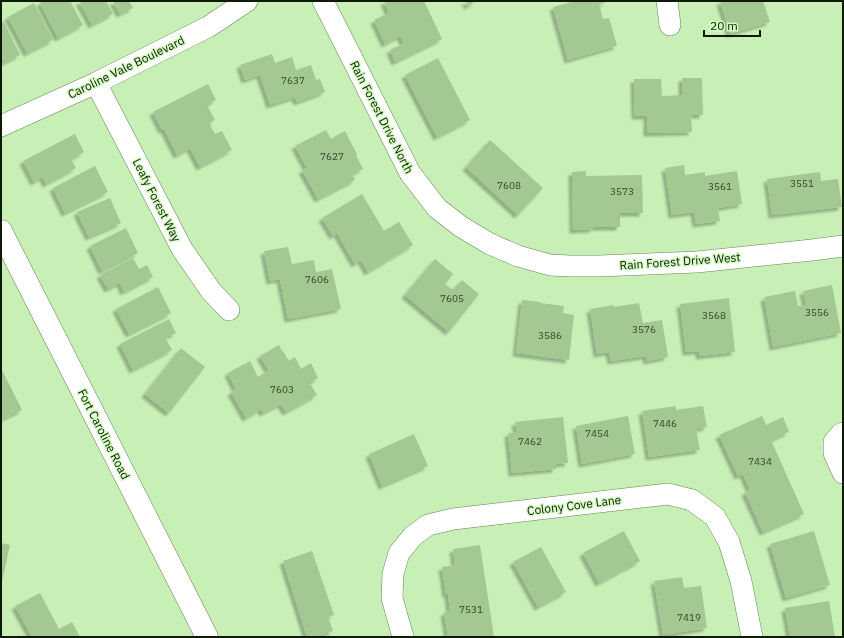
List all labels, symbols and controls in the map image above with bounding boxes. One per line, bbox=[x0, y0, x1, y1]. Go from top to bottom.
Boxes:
scale bar bbox=[704, 12, 760, 38]
text: 20 m bbox=[710, 18, 738, 33]
street label: Caroline Vale Boulevard bbox=[65, 32, 187, 102]
street label: Rain Forest Drive North bbox=[347, 58, 417, 176]
house number: 7637 bbox=[281, 74, 305, 87]
house number: 7627 bbox=[320, 150, 344, 163]
street label: Leafy Forest Way bbox=[130, 156, 184, 244]
house number: 3551 bbox=[790, 177, 814, 190]
house number: 7608 bbox=[497, 179, 521, 192]
house number: 3561 bbox=[708, 180, 732, 193]
house number: 3573 bbox=[610, 185, 634, 198]
street label: Rain Forest Drive West bbox=[619, 249, 741, 273]
house number: 7606 bbox=[305, 273, 329, 286]
house number: 7605 bbox=[440, 292, 464, 305]
house number: 3556 bbox=[805, 306, 829, 319]
house number: 3568 bbox=[702, 309, 726, 322]
house number: 3576 bbox=[632, 323, 656, 336]
house number: 3586 bbox=[538, 329, 562, 342]
house number: 7603 bbox=[270, 383, 294, 396]
street label: Fort Caroline Road bbox=[75, 386, 133, 482]
house number: 7446 bbox=[653, 417, 677, 430]
house number: 7454 bbox=[585, 427, 609, 440]
house number: 7462 bbox=[518, 435, 542, 448]
house number: 7434 bbox=[748, 455, 772, 468]
street label: Colony Cove Lane bbox=[526, 492, 622, 518]
house number: 7531 bbox=[459, 603, 483, 616]
house number: 7419 bbox=[677, 611, 701, 624]

